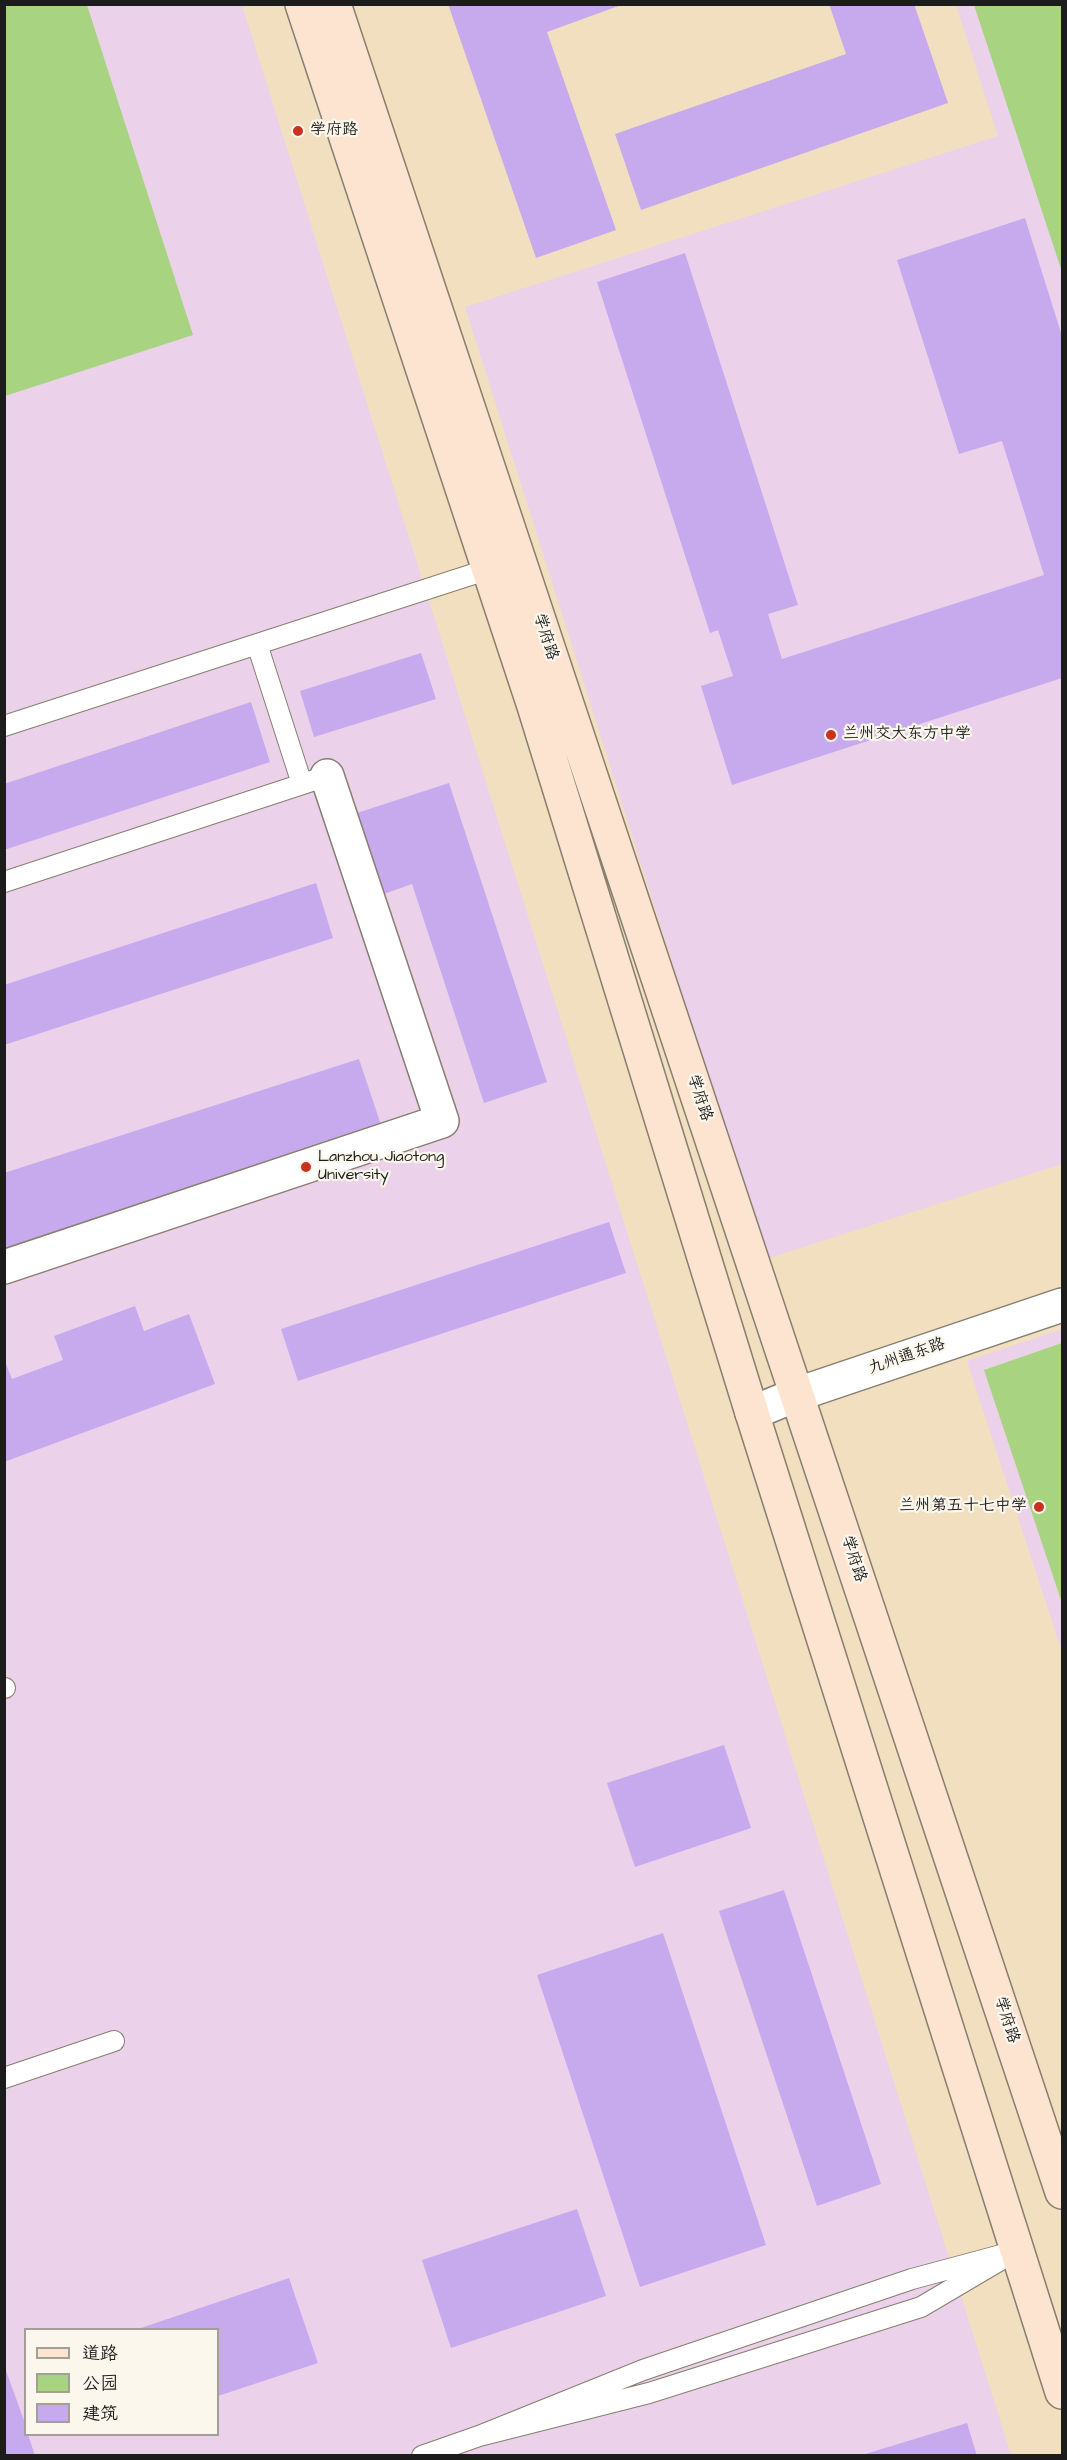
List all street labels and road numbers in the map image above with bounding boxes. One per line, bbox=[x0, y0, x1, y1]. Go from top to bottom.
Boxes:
street label: 学府路 bbox=[528, 611, 562, 663]
street label: 学府路 bbox=[682, 1072, 716, 1124]
street label: 九州通东路 bbox=[866, 1335, 948, 1379]
street label: 学府路 bbox=[836, 1533, 870, 1585]
street label: 学府路 bbox=[989, 1994, 1023, 2046]

